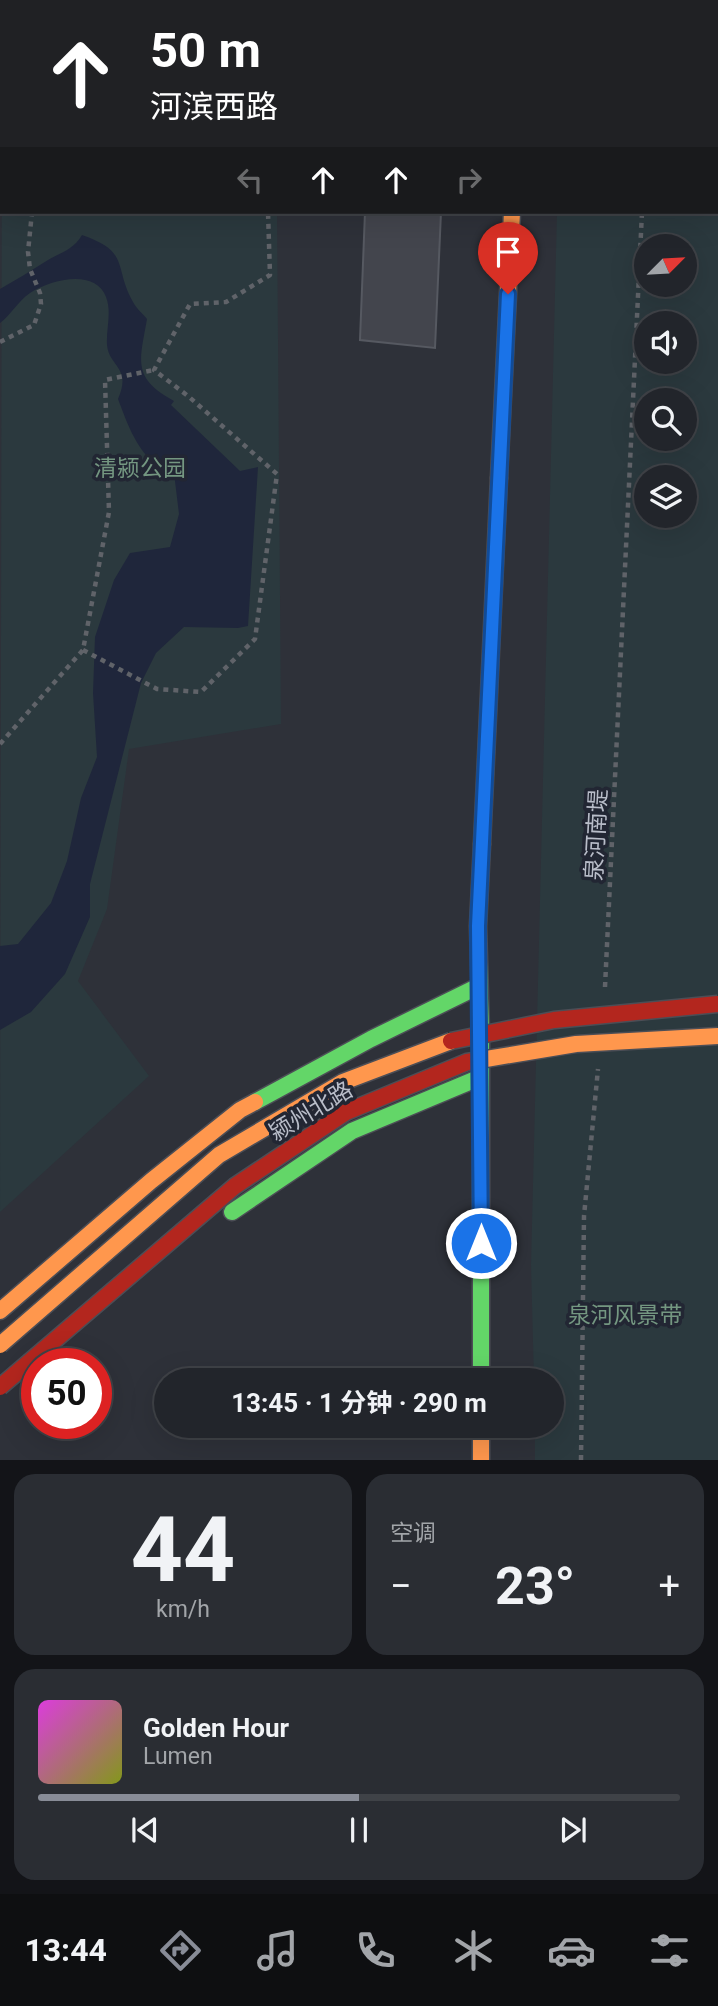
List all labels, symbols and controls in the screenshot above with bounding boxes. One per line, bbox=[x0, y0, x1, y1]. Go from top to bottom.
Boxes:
text: 50 m bbox=[150, 22, 261, 79]
icon: ahead bbox=[35, 28, 126, 119]
text: 河滨西路 bbox=[150, 88, 278, 126]
icon: left bbox=[231, 161, 269, 199]
icon: ahead bbox=[304, 161, 342, 199]
icon: ahead bbox=[377, 161, 415, 199]
icon: right bbox=[450, 161, 488, 199]
pin bbox=[478, 222, 538, 294]
icon: arrive bbox=[489, 233, 527, 271]
north arrow bbox=[634, 234, 696, 298]
map controls bbox=[634, 234, 697, 528]
button: sound bbox=[634, 311, 697, 374]
button: search bbox=[634, 388, 697, 451]
park label: 清颍公园 bbox=[94, 455, 186, 482]
button: layers bbox=[634, 465, 697, 528]
street label: 泉河南堤 bbox=[581, 788, 612, 882]
street label: 颍州北路 bbox=[265, 1076, 358, 1147]
position arrow bbox=[444, 1206, 518, 1280]
park label: 泉河风景带 bbox=[568, 1302, 683, 1329]
speed limit sign: 50 bbox=[21, 1348, 112, 1439]
text: 13:45 · 1 分钟 · 290 m bbox=[231, 1388, 487, 1418]
text: 44 bbox=[131, 1497, 235, 1603]
text: 空调 bbox=[390, 1520, 436, 1547]
text: 23° bbox=[495, 1556, 575, 1617]
text: − bbox=[390, 1564, 412, 1608]
text: + bbox=[658, 1564, 680, 1608]
text: km/h bbox=[156, 1596, 210, 1623]
text: Golden Hour bbox=[143, 1713, 289, 1743]
text: Lumen bbox=[143, 1743, 213, 1770]
icon: previous bbox=[126, 1811, 164, 1849]
icon: pause bbox=[340, 1811, 378, 1849]
icon: next bbox=[554, 1811, 592, 1849]
icon: directions bbox=[156, 1926, 205, 1975]
icon: music bbox=[253, 1926, 302, 1975]
icon: phone bbox=[351, 1926, 400, 1975]
icon: climate bbox=[449, 1926, 498, 1975]
icon: car bbox=[547, 1926, 596, 1975]
icon: filters bbox=[645, 1926, 694, 1975]
text: 13:44 bbox=[24, 1931, 107, 1969]

